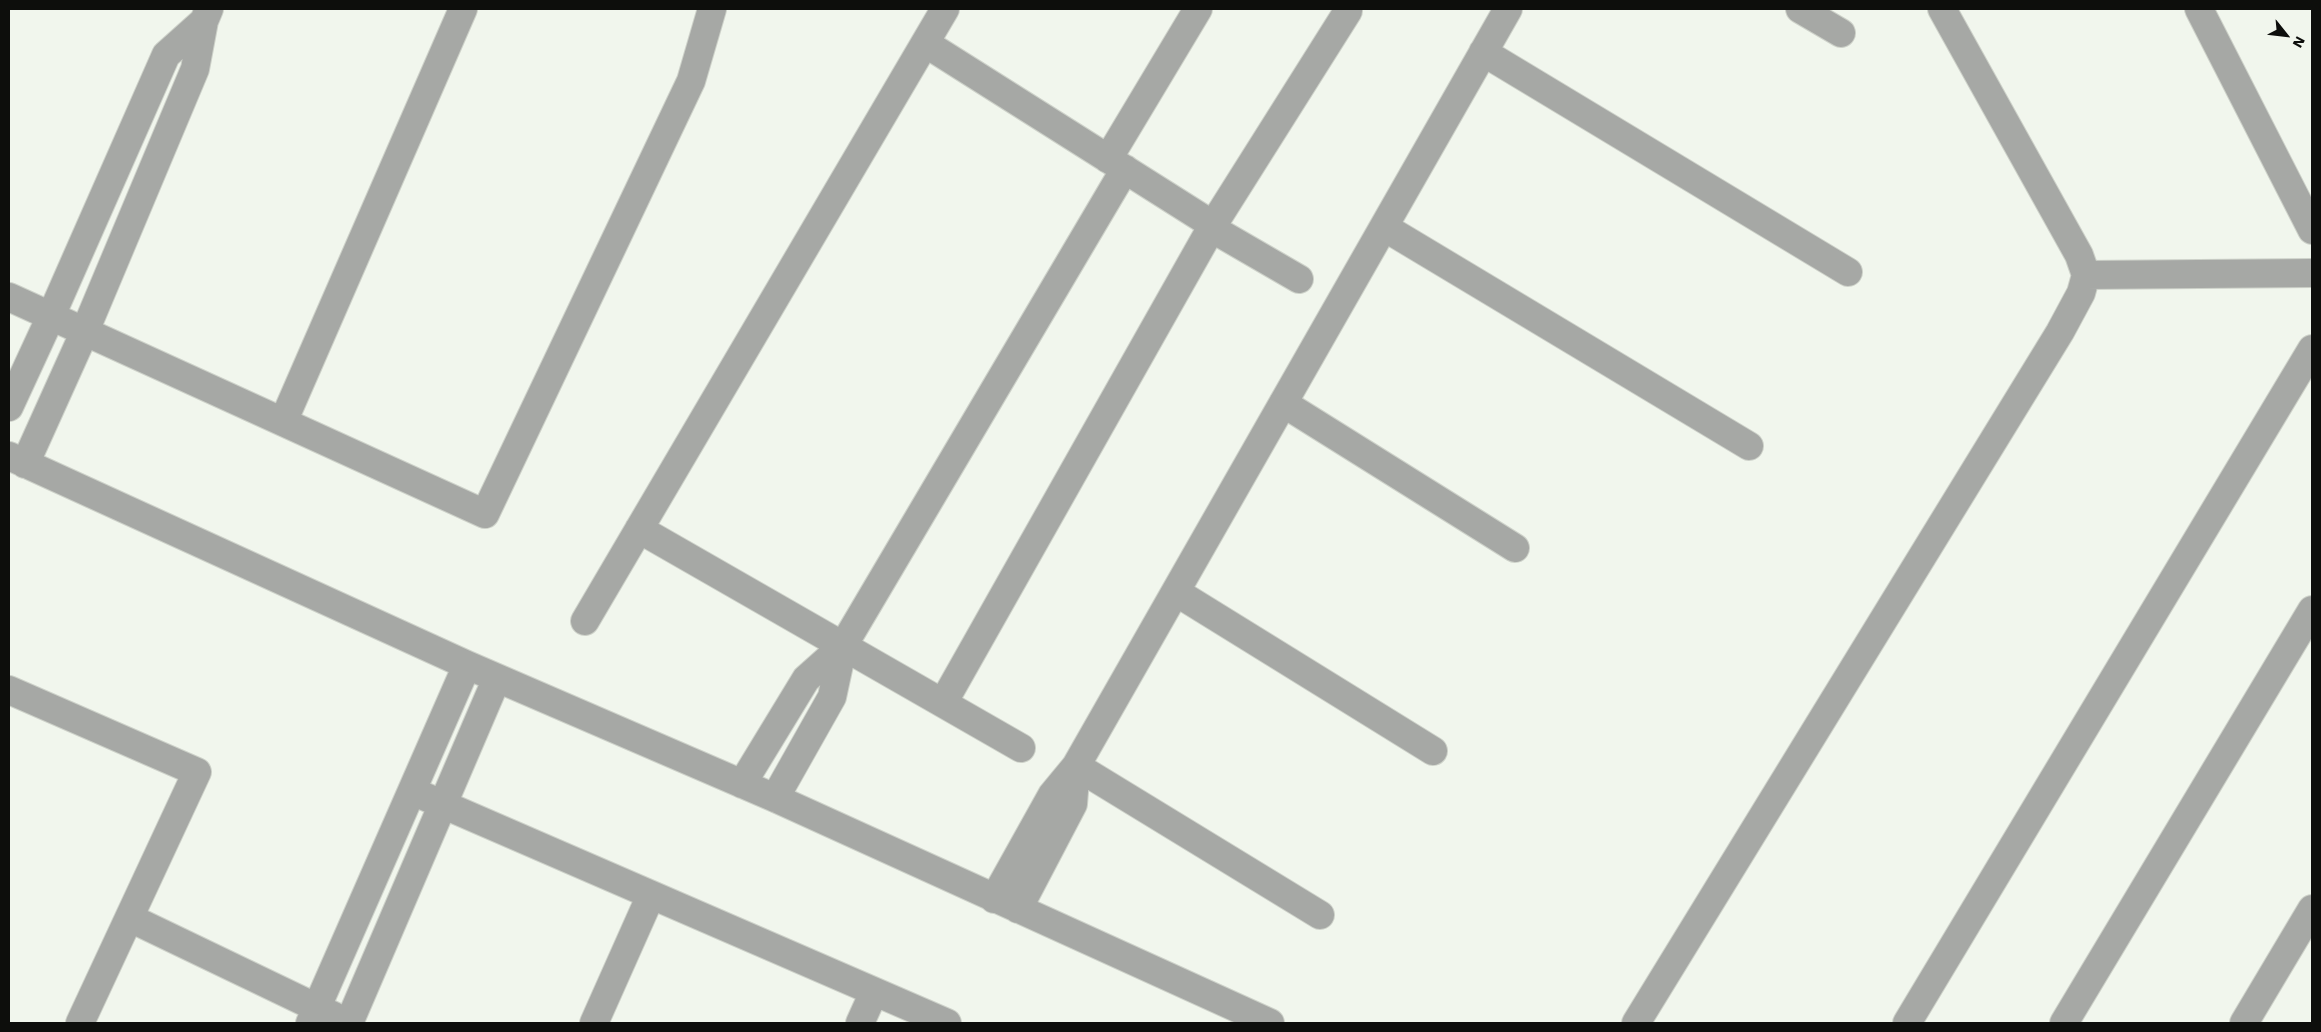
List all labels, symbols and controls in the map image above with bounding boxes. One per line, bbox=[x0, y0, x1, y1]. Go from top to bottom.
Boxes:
north arrow bbox=[2261, 10, 2311, 60]
text: N bbox=[2290, 34, 2309, 51]

